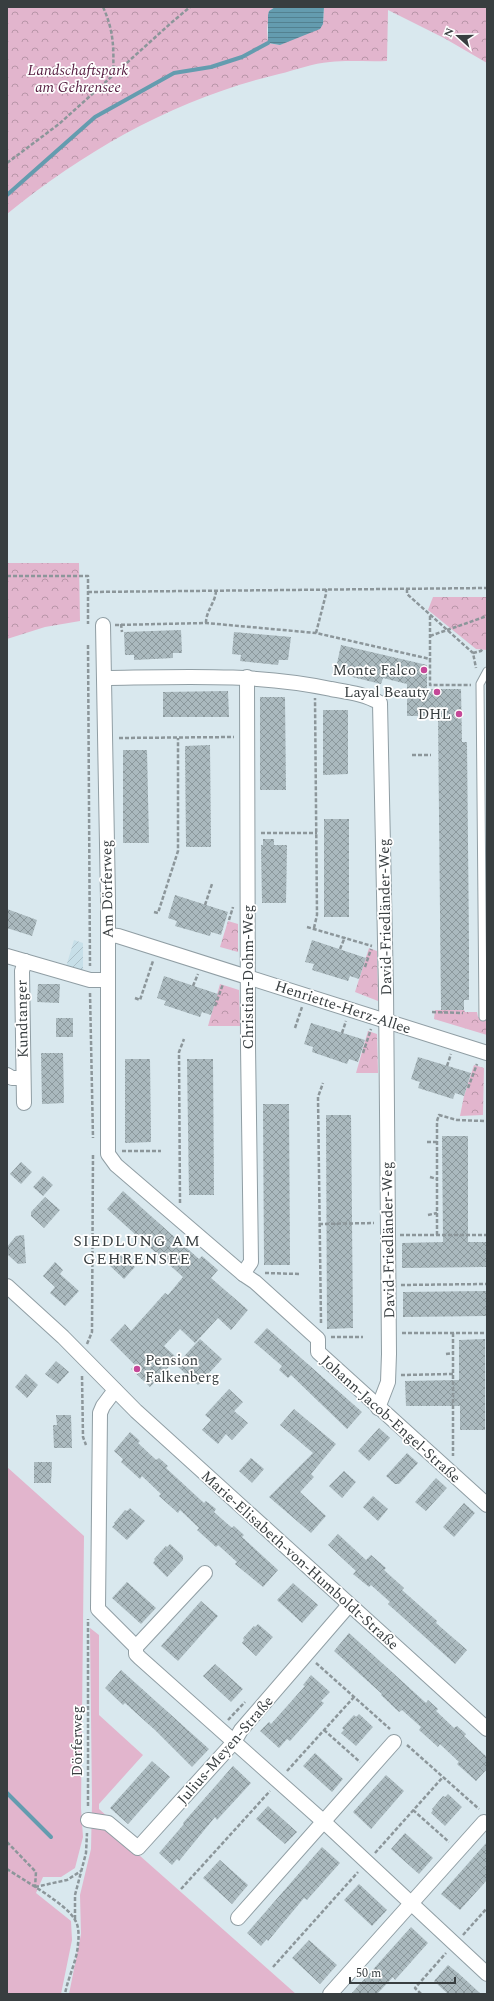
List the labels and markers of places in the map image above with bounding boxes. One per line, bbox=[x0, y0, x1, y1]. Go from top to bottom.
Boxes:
place label: Monte Falco bbox=[333, 659, 416, 682]
marker: Monte Falco bbox=[419, 665, 429, 675]
place label: Layal Beauty bbox=[344, 681, 430, 704]
marker: Layal Beauty bbox=[432, 687, 442, 697]
place label: DHL bbox=[418, 703, 451, 726]
marker: DHL bbox=[454, 709, 464, 719]
place label: Pension Falkenberg bbox=[145, 1349, 219, 1389]
marker: Pension Falkenberg bbox=[132, 1364, 142, 1374]

